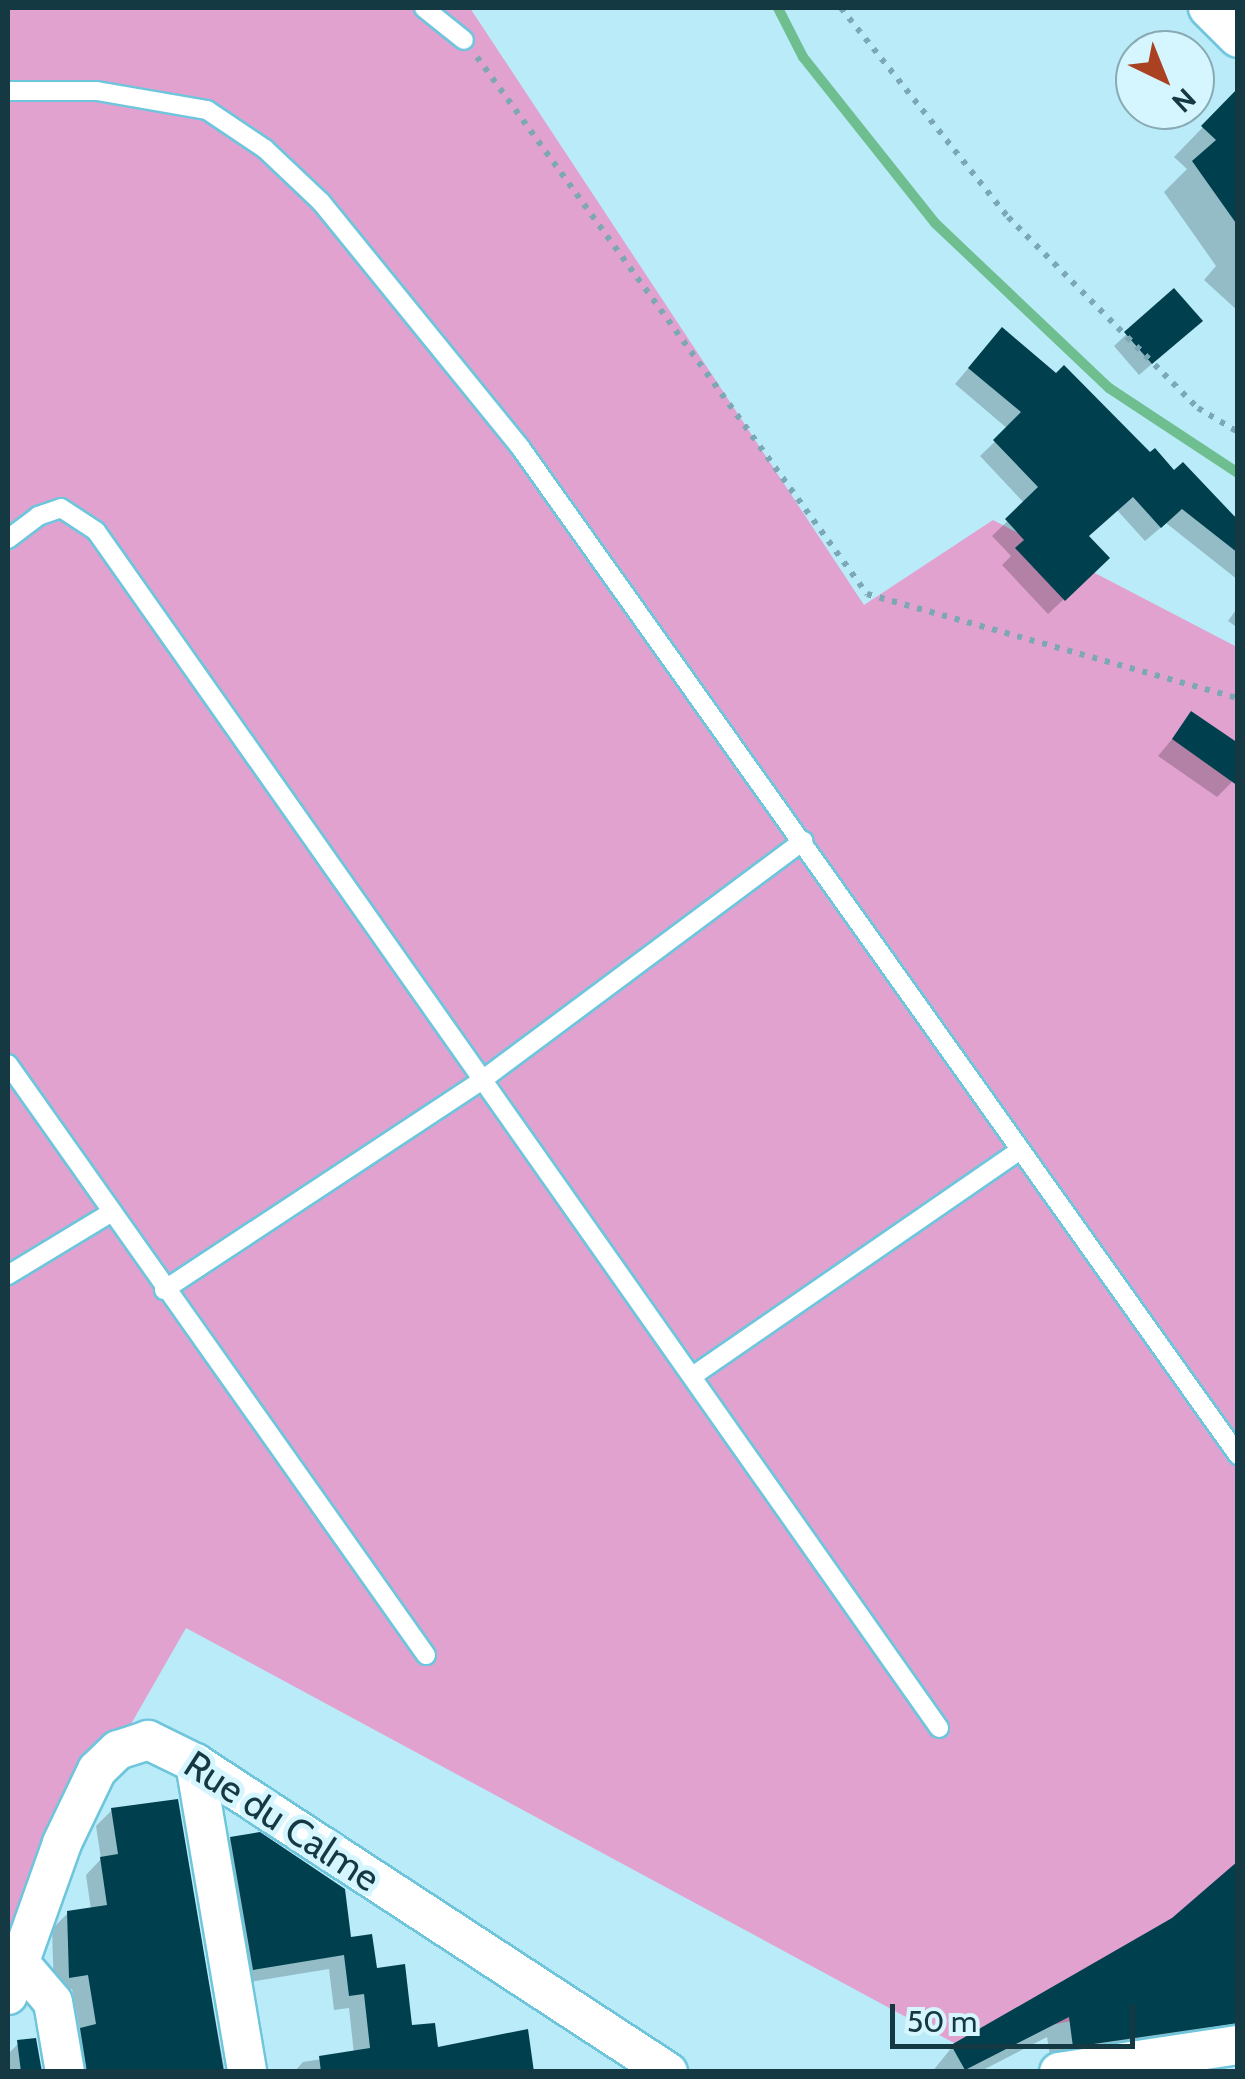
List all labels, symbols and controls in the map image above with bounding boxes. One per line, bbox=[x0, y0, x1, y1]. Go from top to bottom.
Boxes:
north arrow bbox=[1115, 30, 1215, 130]
text: N bbox=[1165, 81, 1203, 120]
street label: Rue du Calme bbox=[176, 1741, 388, 1901]
scale bar bbox=[895, 1984, 1140, 2046]
text: 50 m bbox=[907, 2003, 977, 2040]

